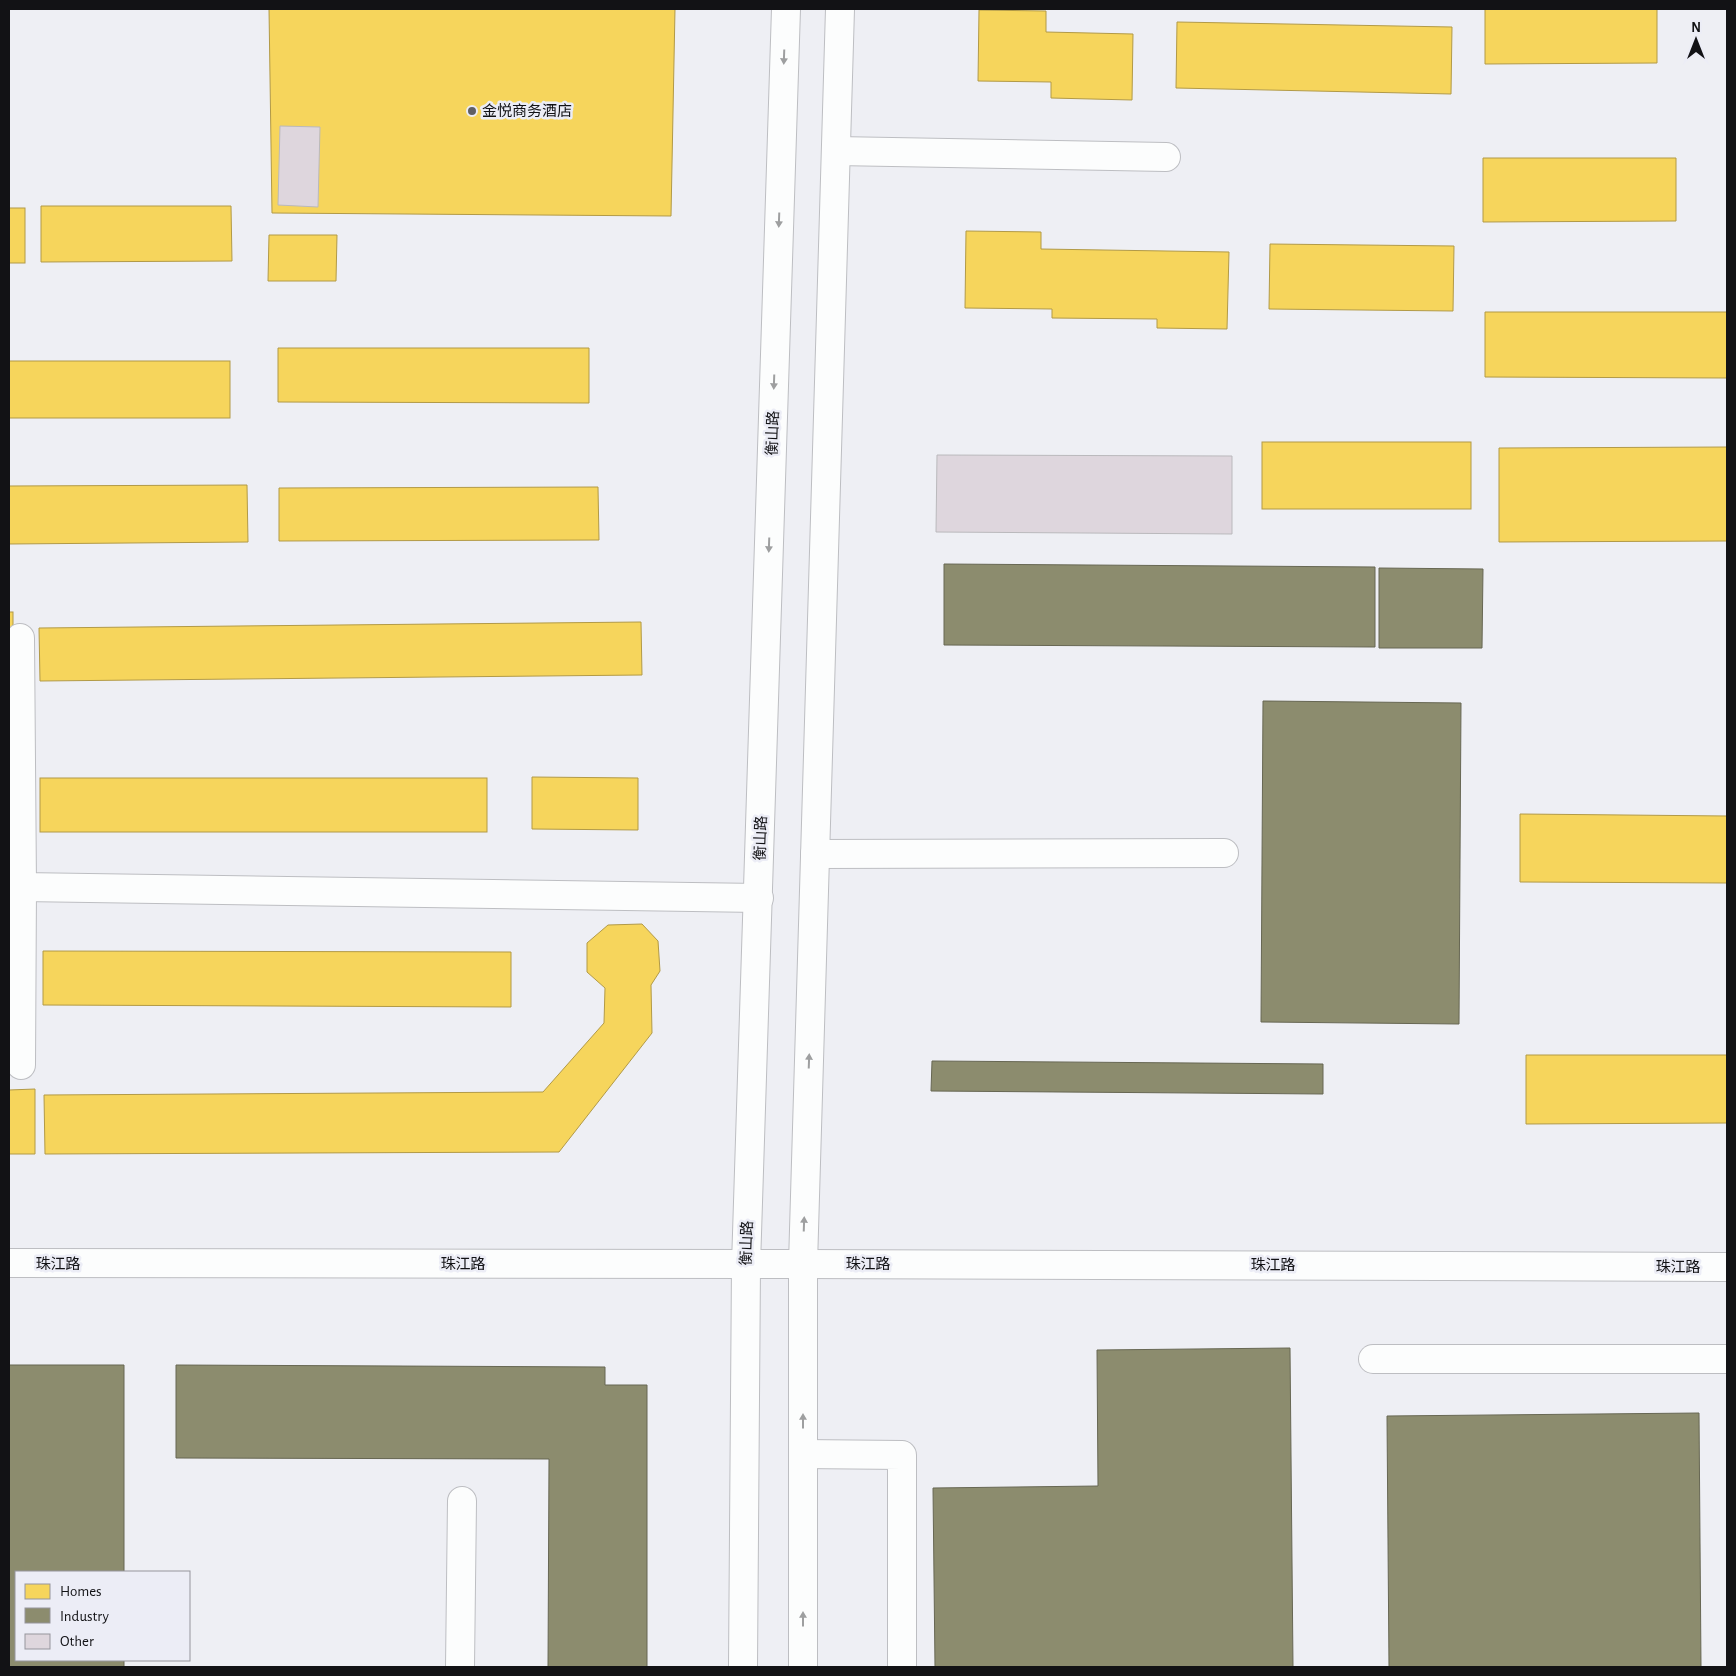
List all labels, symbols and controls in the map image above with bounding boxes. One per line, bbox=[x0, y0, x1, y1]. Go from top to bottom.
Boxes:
north arrow bbox=[1671, 15, 1721, 65]
text: N bbox=[1691, 21, 1701, 35]
one-way arrow bbox=[780, 50, 788, 66]
place label: 金悦商务酒店 bbox=[482, 103, 572, 119]
marker: 金悦商务酒店 bbox=[466, 105, 478, 117]
one-way arrow bbox=[775, 212, 783, 228]
one-way arrow bbox=[770, 375, 778, 391]
street label: 衡山路 bbox=[764, 410, 781, 456]
one-way arrow bbox=[765, 537, 773, 553]
street label: 衡山路 bbox=[752, 815, 769, 861]
one-way arrow bbox=[805, 1053, 813, 1069]
one-way arrow bbox=[800, 1215, 808, 1231]
street label: 衡山路 bbox=[738, 1220, 755, 1266]
street label: 珠江路 bbox=[35, 1256, 81, 1272]
street label: 珠江路 bbox=[440, 1256, 486, 1272]
street label: 珠江路 bbox=[845, 1256, 891, 1272]
street label: 珠江路 bbox=[1250, 1257, 1296, 1273]
street label: 珠江路 bbox=[1655, 1259, 1701, 1275]
one-way arrow bbox=[799, 1413, 807, 1429]
legend bbox=[15, 1571, 190, 1661]
text: Homes bbox=[60, 1584, 102, 1599]
text: Industry bbox=[60, 1609, 109, 1624]
one-way arrow bbox=[799, 1610, 807, 1626]
text: Other bbox=[60, 1634, 94, 1649]

